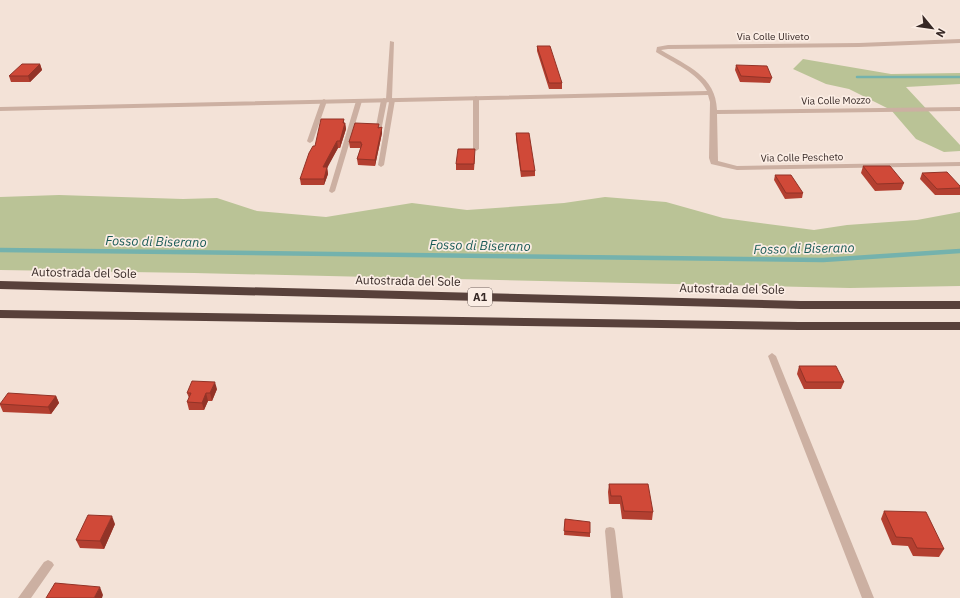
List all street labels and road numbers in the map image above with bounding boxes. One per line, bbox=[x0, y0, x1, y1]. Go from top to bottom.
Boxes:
street label: Via Colle Uliveto bbox=[737, 30, 810, 43]
street label: Via Colle Mozzo bbox=[801, 93, 871, 108]
street label: Via Colle Pescheto bbox=[760, 150, 844, 165]
street label: Autostrada del Sole bbox=[31, 264, 137, 281]
street label: Autostrada del Sole bbox=[355, 272, 461, 289]
street label: Autostrada del Sole bbox=[679, 280, 785, 297]
road number: A1 bbox=[468, 288, 492, 306]

